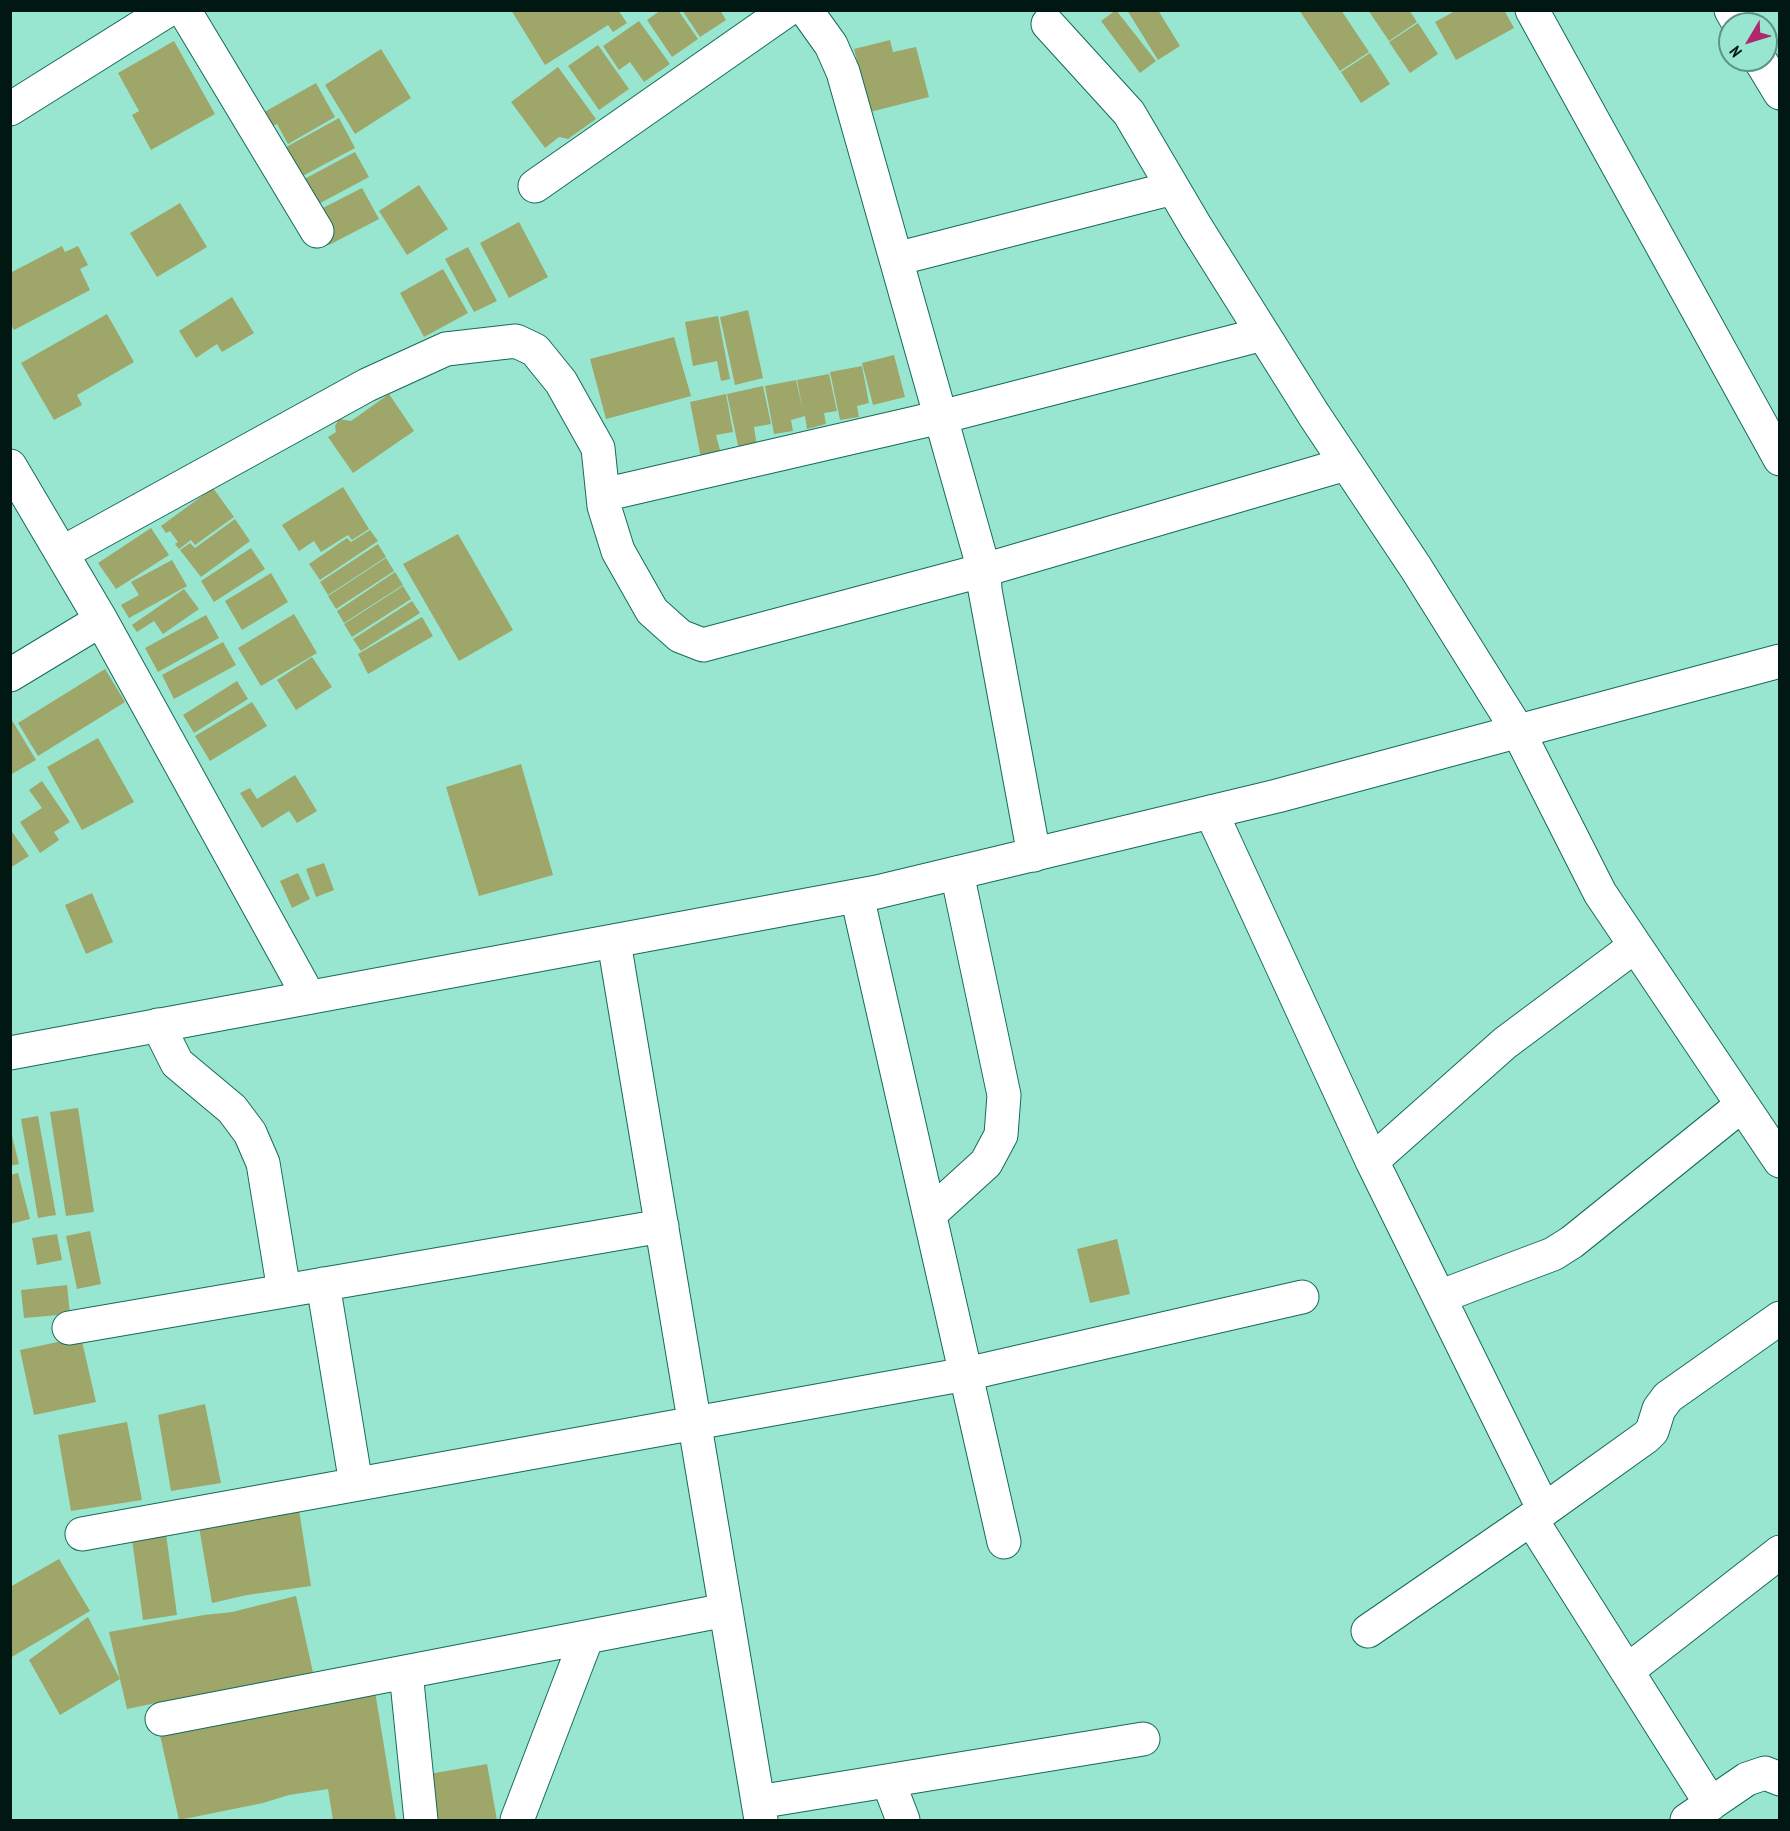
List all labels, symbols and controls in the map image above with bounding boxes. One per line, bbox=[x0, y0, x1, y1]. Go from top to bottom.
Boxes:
north arrow bbox=[1718, 12, 1778, 72]
text: N bbox=[1725, 42, 1746, 61]

